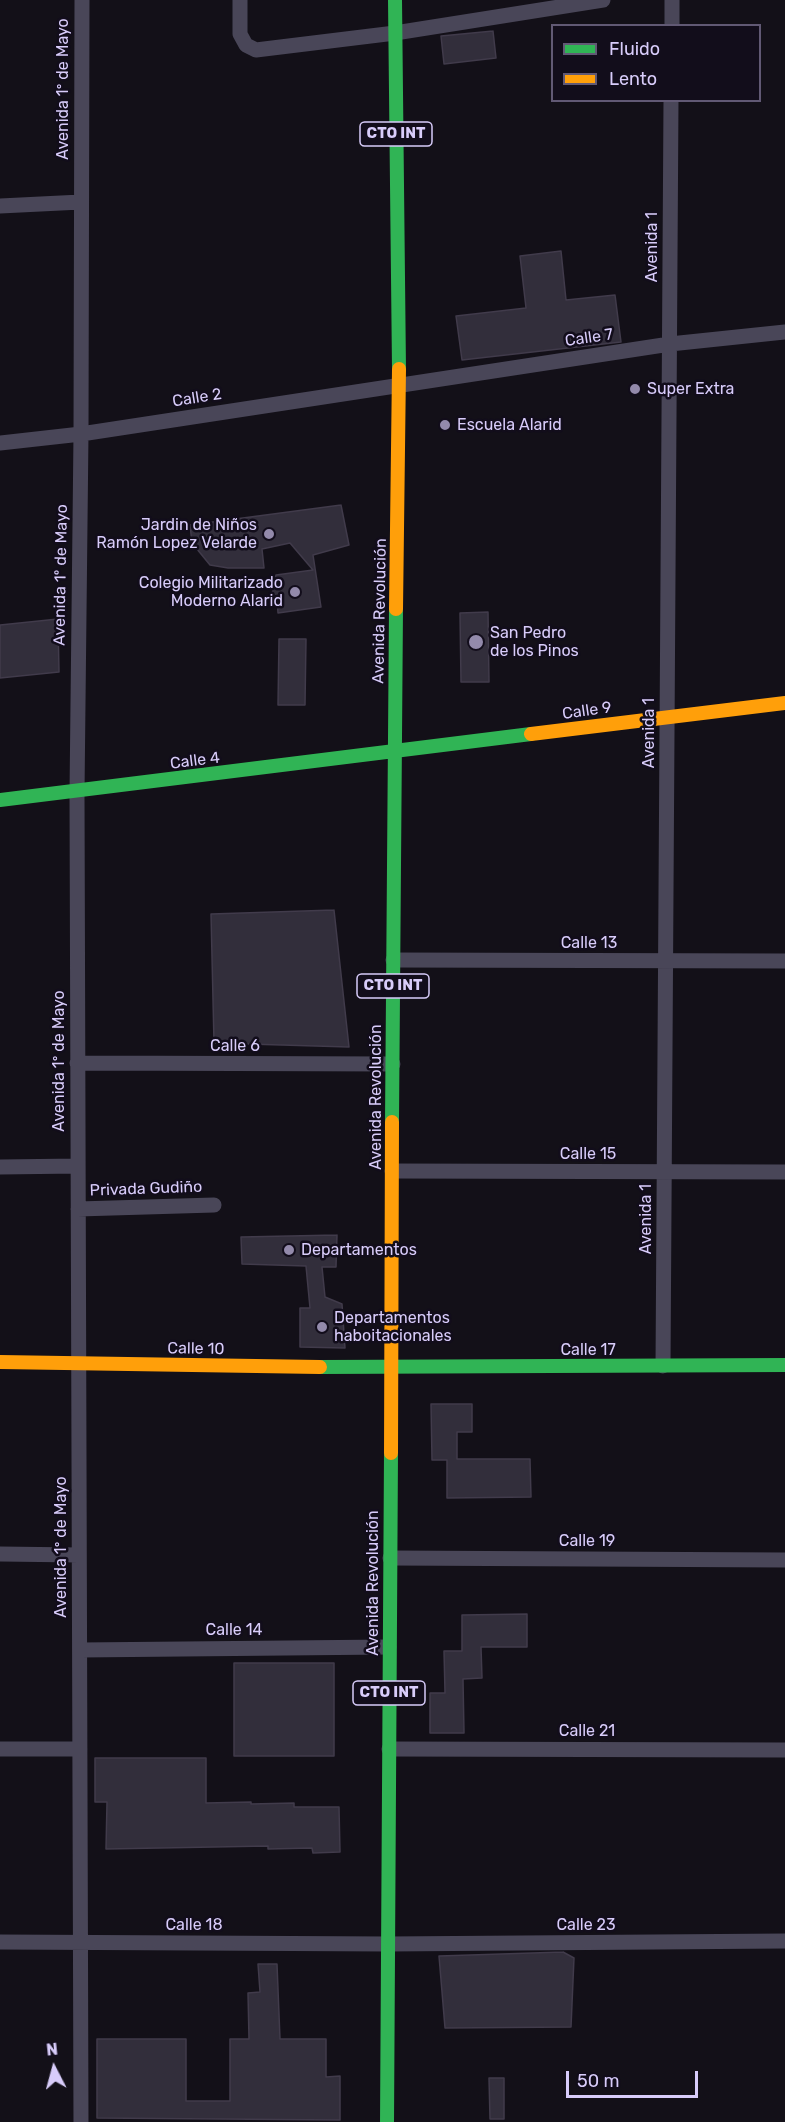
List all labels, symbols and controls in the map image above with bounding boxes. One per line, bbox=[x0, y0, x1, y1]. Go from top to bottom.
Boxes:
street label: Avenida 1º de Mayo bbox=[53, 18, 73, 160]
legend bbox=[551, 24, 761, 102]
text: Fluido bbox=[609, 38, 660, 60]
text: Lento bbox=[609, 68, 657, 90]
road number: CTO INT bbox=[360, 122, 432, 146]
street label: Avenida 1 bbox=[642, 212, 662, 282]
street label: Calle 7 bbox=[564, 325, 614, 351]
place label: Super Extra bbox=[647, 379, 734, 399]
marker: Super Extra bbox=[628, 382, 642, 396]
street label: Calle 2 bbox=[171, 385, 223, 411]
place label: Escuela Alarid bbox=[457, 415, 562, 435]
marker: Escuela Alarid bbox=[438, 418, 452, 432]
street label: Avenida 1º de Mayo bbox=[50, 504, 72, 646]
place label: Jardin de Niños Ramón Lopez Velarde bbox=[96, 515, 257, 553]
marker: Jardin de Niños Ramón Lopez Velarde bbox=[262, 527, 276, 541]
street label: Avenida Revolución bbox=[369, 538, 391, 684]
place label: Colegio Militarizado Moderno Alarid bbox=[139, 573, 283, 611]
marker: Colegio Militarizado Moderno Alarid bbox=[288, 585, 302, 599]
place label: San Pedro de los Pinos bbox=[490, 623, 579, 661]
marker: San Pedro de los Pinos bbox=[467, 633, 485, 651]
street label: Calle 9 bbox=[561, 698, 613, 724]
street label: Avenida 1 bbox=[639, 698, 659, 768]
street label: Calle 4 bbox=[169, 748, 221, 774]
street label: Calle 13 bbox=[561, 933, 617, 953]
road number: CTO INT bbox=[357, 974, 429, 998]
street label: Avenida 1º de Mayo bbox=[49, 990, 69, 1132]
street label: Avenida Revolución bbox=[366, 1024, 386, 1170]
street label: Calle 6 bbox=[210, 1036, 260, 1056]
street label: Calle 15 bbox=[560, 1144, 616, 1164]
street label: Privada Gudiño bbox=[89, 1177, 203, 1201]
street label: Avenida 1 bbox=[636, 1184, 656, 1254]
place label: Departamentos bbox=[301, 1240, 417, 1260]
marker: Departamentos bbox=[282, 1243, 296, 1257]
place label: Departamentos haboitacionales bbox=[334, 1308, 452, 1346]
marker: Departamentos haboitacionales bbox=[315, 1320, 329, 1334]
street label: Calle 10 bbox=[167, 1339, 225, 1359]
street label: Calle 17 bbox=[560, 1340, 616, 1360]
street label: Avenida 1º de Mayo bbox=[51, 1476, 71, 1618]
street label: Avenida Revolución bbox=[363, 1510, 383, 1656]
street label: Calle 19 bbox=[559, 1531, 615, 1551]
street label: Calle 14 bbox=[206, 1620, 262, 1640]
road number: CTO INT bbox=[353, 1681, 425, 1705]
street label: Calle 21 bbox=[559, 1721, 615, 1741]
street label: Calle 18 bbox=[165, 1915, 223, 1935]
street label: Calle 23 bbox=[556, 1915, 616, 1935]
north arrow bbox=[24, 2038, 84, 2098]
text: N bbox=[45, 2040, 59, 2060]
scale bar bbox=[569, 2059, 701, 2097]
text: 50 m bbox=[577, 2070, 620, 2092]

